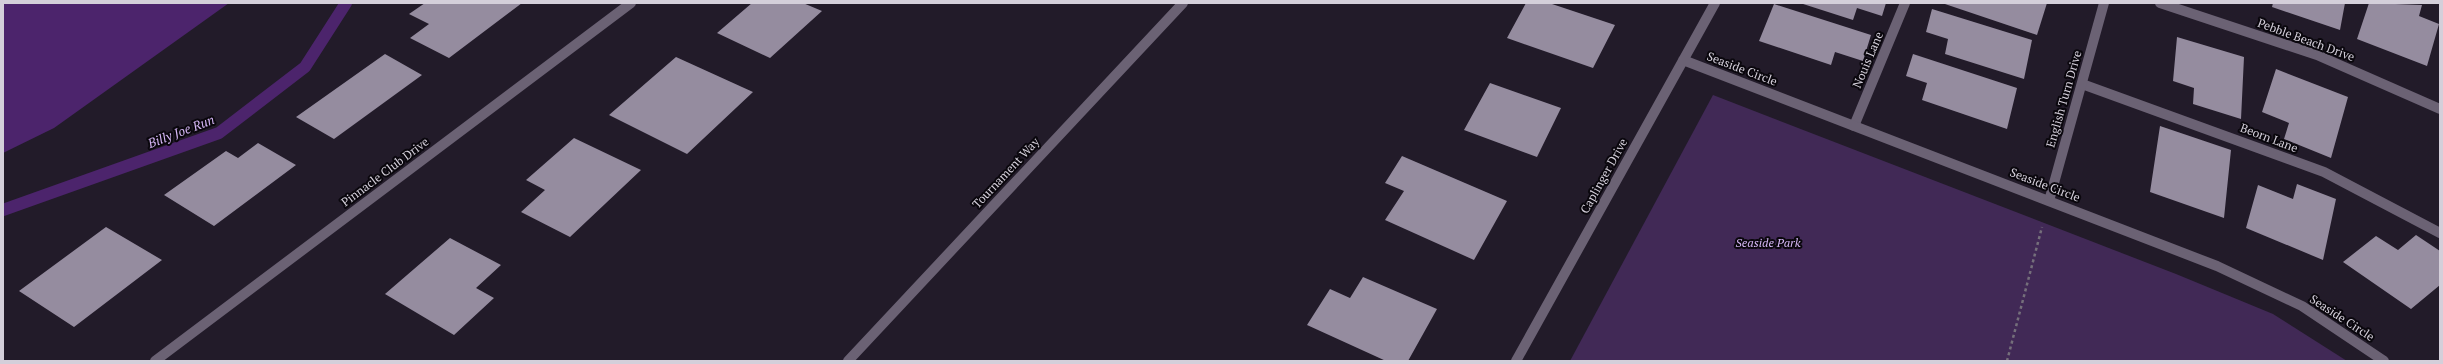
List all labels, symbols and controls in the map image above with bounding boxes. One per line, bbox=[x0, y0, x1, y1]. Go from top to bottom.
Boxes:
street label: Pebble Beach Drive bbox=[2256, 15, 2357, 64]
street label: Nouis Lane bbox=[1849, 29, 1886, 90]
street label: Seaside Circle bbox=[1705, 48, 1779, 89]
street label: English Turn Drive bbox=[2043, 49, 2085, 149]
water label: Billy Joe Run bbox=[144, 110, 217, 152]
street label: Beorn Lane bbox=[2238, 120, 2300, 155]
street label: Tournament Way bbox=[969, 133, 1043, 211]
street label: Pinnacle Club Drive bbox=[338, 134, 431, 209]
street label: Caplinger Drive bbox=[1577, 136, 1630, 216]
street label: Seaside Circle bbox=[2008, 164, 2082, 205]
park label: Seaside Park bbox=[1735, 235, 1801, 250]
street label: Seaside Circle bbox=[2307, 291, 2377, 344]

